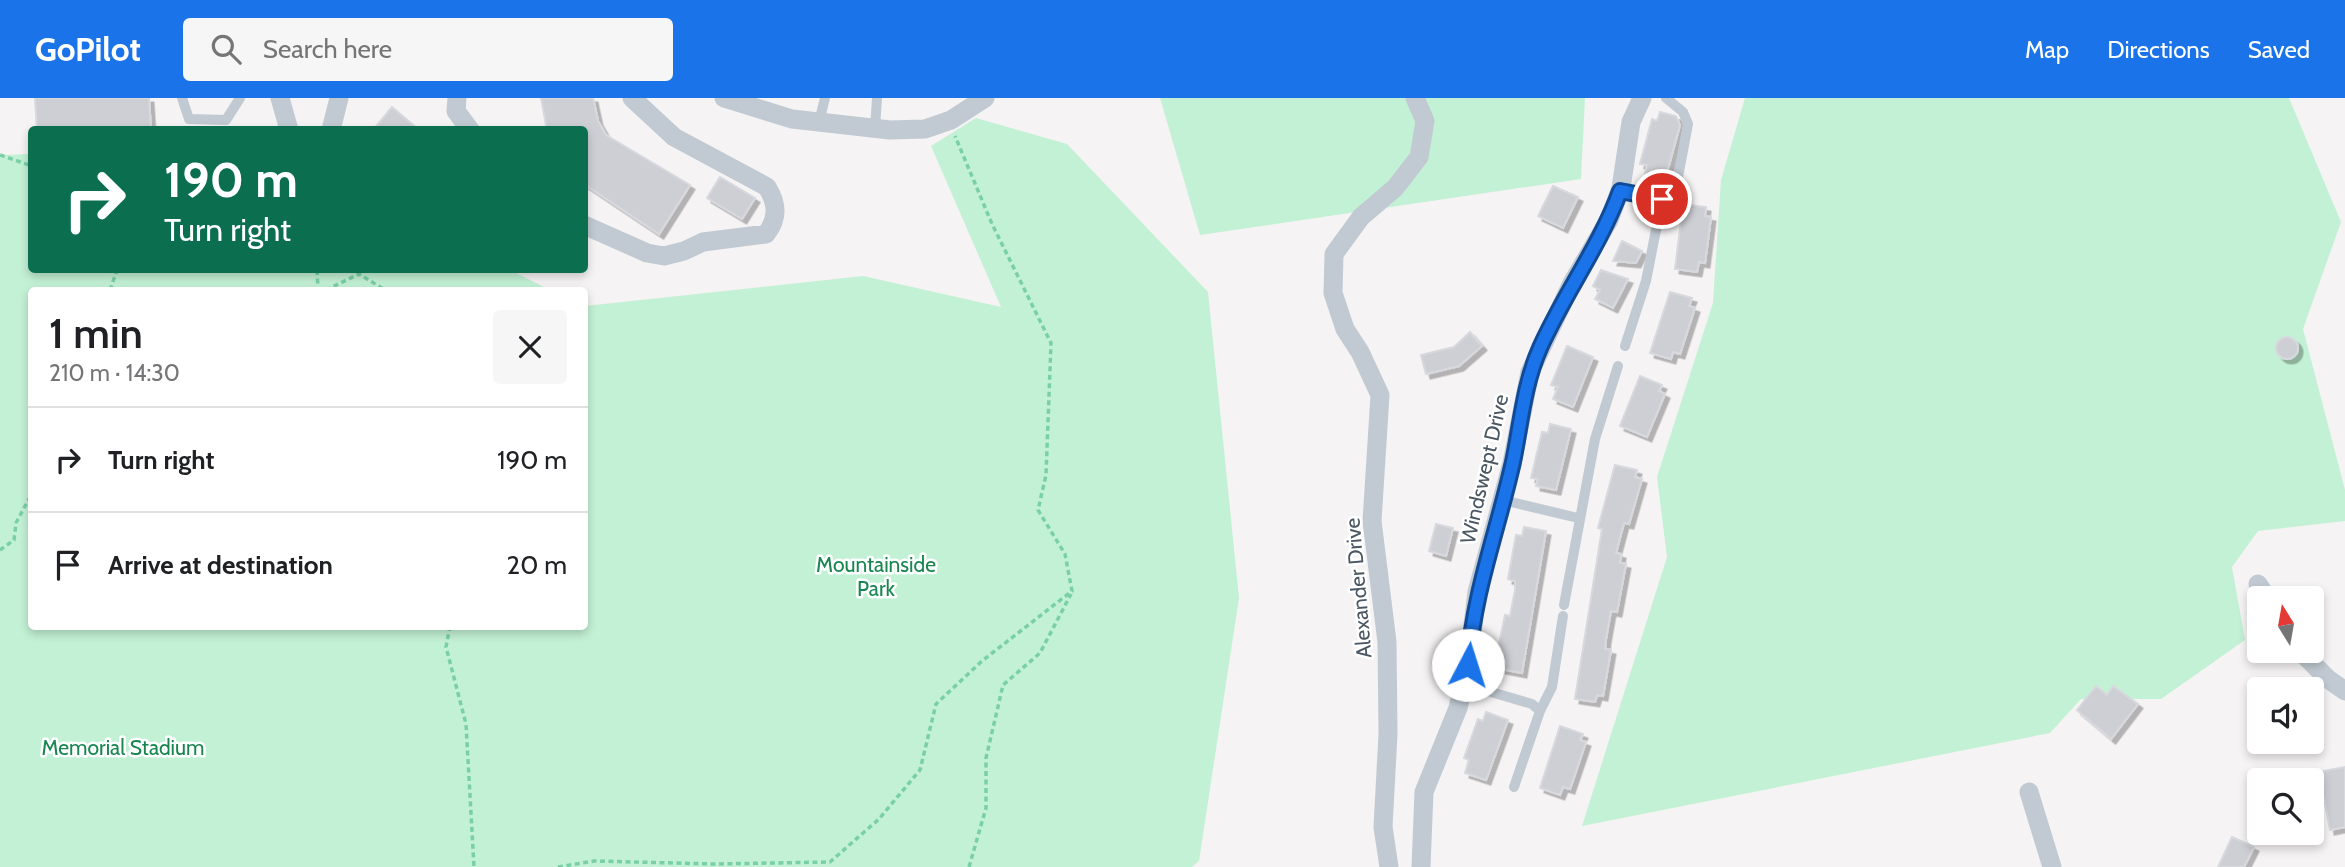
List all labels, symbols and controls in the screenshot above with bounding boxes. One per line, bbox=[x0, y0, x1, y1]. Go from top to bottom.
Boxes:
search box bbox=[183, 18, 673, 81]
text: GoPilot bbox=[35, 29, 141, 69]
icon: search bbox=[207, 30, 245, 68]
text: Search here bbox=[263, 33, 392, 65]
text: Map bbox=[2025, 35, 2069, 64]
text: Directions bbox=[2107, 35, 2210, 64]
text: Saved bbox=[2248, 35, 2310, 64]
text: 190 m bbox=[164, 150, 298, 209]
icon: right bbox=[49, 154, 140, 245]
pin bbox=[1632, 169, 1692, 229]
icon: arrive bbox=[1643, 180, 1681, 218]
text: Turn right bbox=[164, 210, 291, 249]
text: 1 min bbox=[49, 307, 143, 359]
button: close bbox=[493, 310, 567, 384]
text: 210 m · 14:30 bbox=[49, 359, 180, 387]
street label: Windswept Drive bbox=[1455, 392, 1513, 546]
icon: right bbox=[49, 441, 87, 479]
text: Turn right bbox=[108, 444, 214, 476]
text: 190 m bbox=[497, 444, 567, 476]
street label: Alexander Drive bbox=[1339, 517, 1377, 659]
icon: arrive bbox=[49, 546, 87, 584]
text: Arrive at destination bbox=[108, 549, 333, 581]
text: 20 m bbox=[507, 549, 567, 581]
park label: Mountainside Park bbox=[816, 552, 936, 601]
north arrow bbox=[2247, 586, 2324, 663]
map controls bbox=[2247, 586, 2324, 845]
position arrow bbox=[1431, 628, 1505, 702]
button: sound bbox=[2247, 677, 2324, 754]
park label: Memorial Stadium bbox=[41, 735, 205, 760]
button: search bbox=[2247, 768, 2324, 845]

